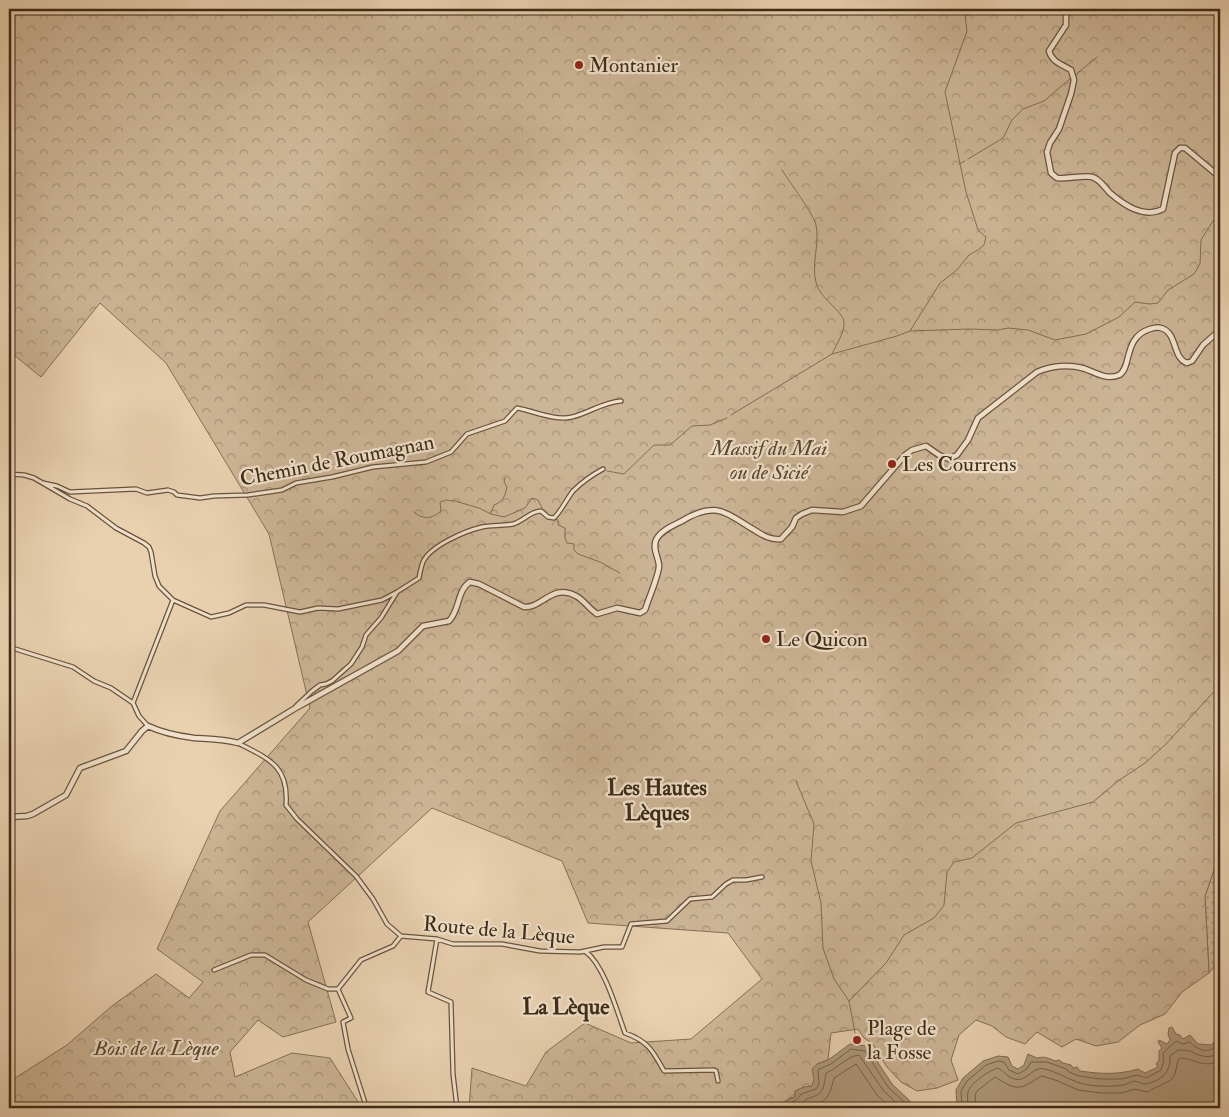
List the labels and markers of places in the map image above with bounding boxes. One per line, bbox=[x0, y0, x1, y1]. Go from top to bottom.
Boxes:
place label: Montanier bbox=[589, 52, 678, 79]
marker: Montanier bbox=[573, 59, 585, 71]
place label: Les Courrens bbox=[902, 451, 1016, 478]
marker: Les Courrens bbox=[886, 458, 898, 470]
place label: Le Quicon bbox=[776, 626, 868, 653]
marker: Le Quicon bbox=[760, 633, 772, 645]
place label: Plage de la Fosse bbox=[867, 1015, 936, 1066]
marker: Plage de la Fosse bbox=[851, 1034, 863, 1046]

